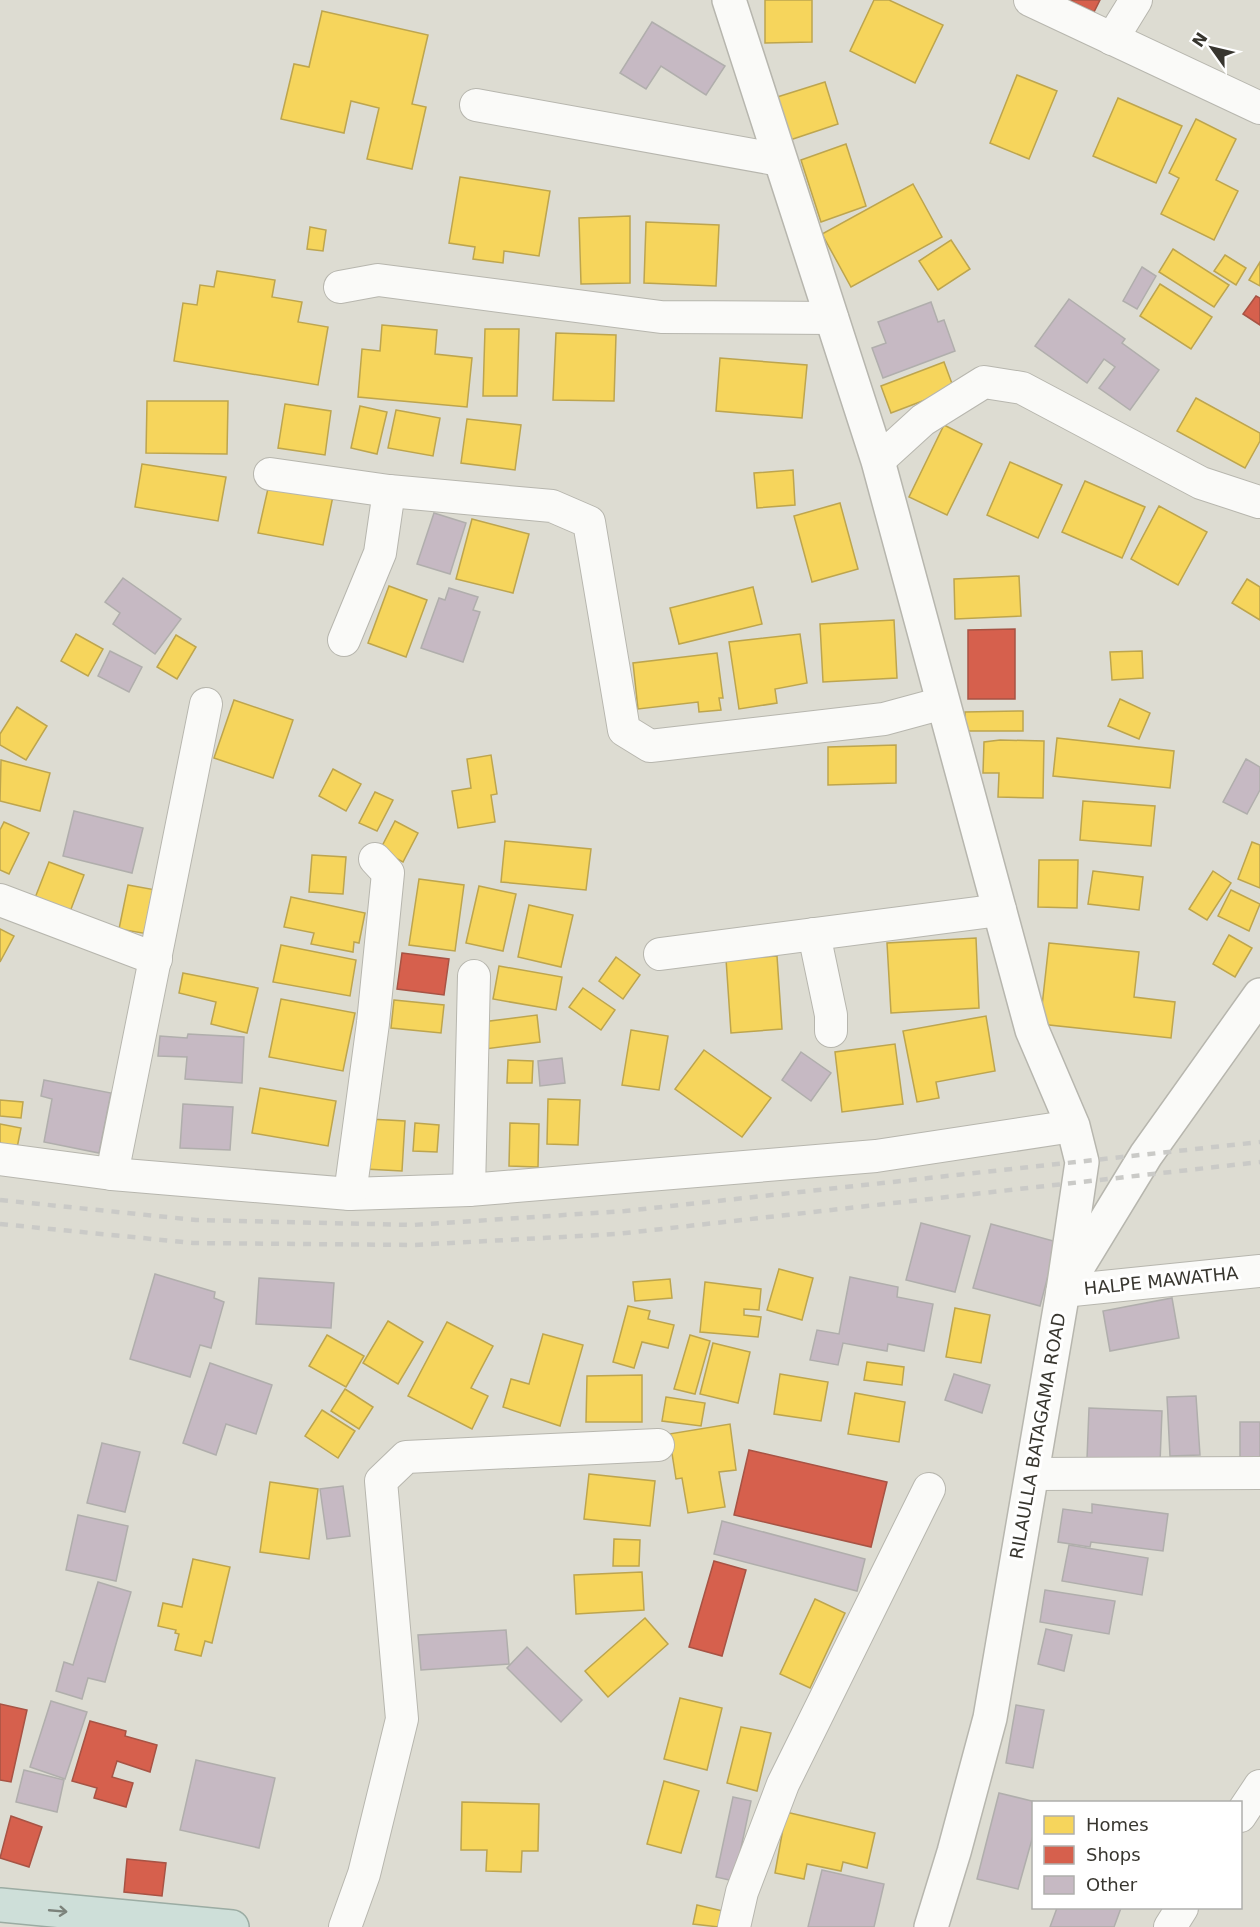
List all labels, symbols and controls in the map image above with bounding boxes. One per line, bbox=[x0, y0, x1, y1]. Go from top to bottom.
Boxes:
north arrow bbox=[1182, 18, 1242, 78]
text: N bbox=[1188, 29, 1212, 51]
street label: HALPE MAWATHA bbox=[1083, 1262, 1240, 1299]
street label: RILAULLA BATAGAMA ROAD bbox=[1006, 1311, 1070, 1561]
legend bbox=[1032, 1801, 1242, 1909]
text: Homes bbox=[1086, 1814, 1149, 1835]
text: Shops bbox=[1086, 1844, 1141, 1865]
text: Other bbox=[1086, 1874, 1138, 1895]
one-way arrow bbox=[48, 1906, 68, 1917]

